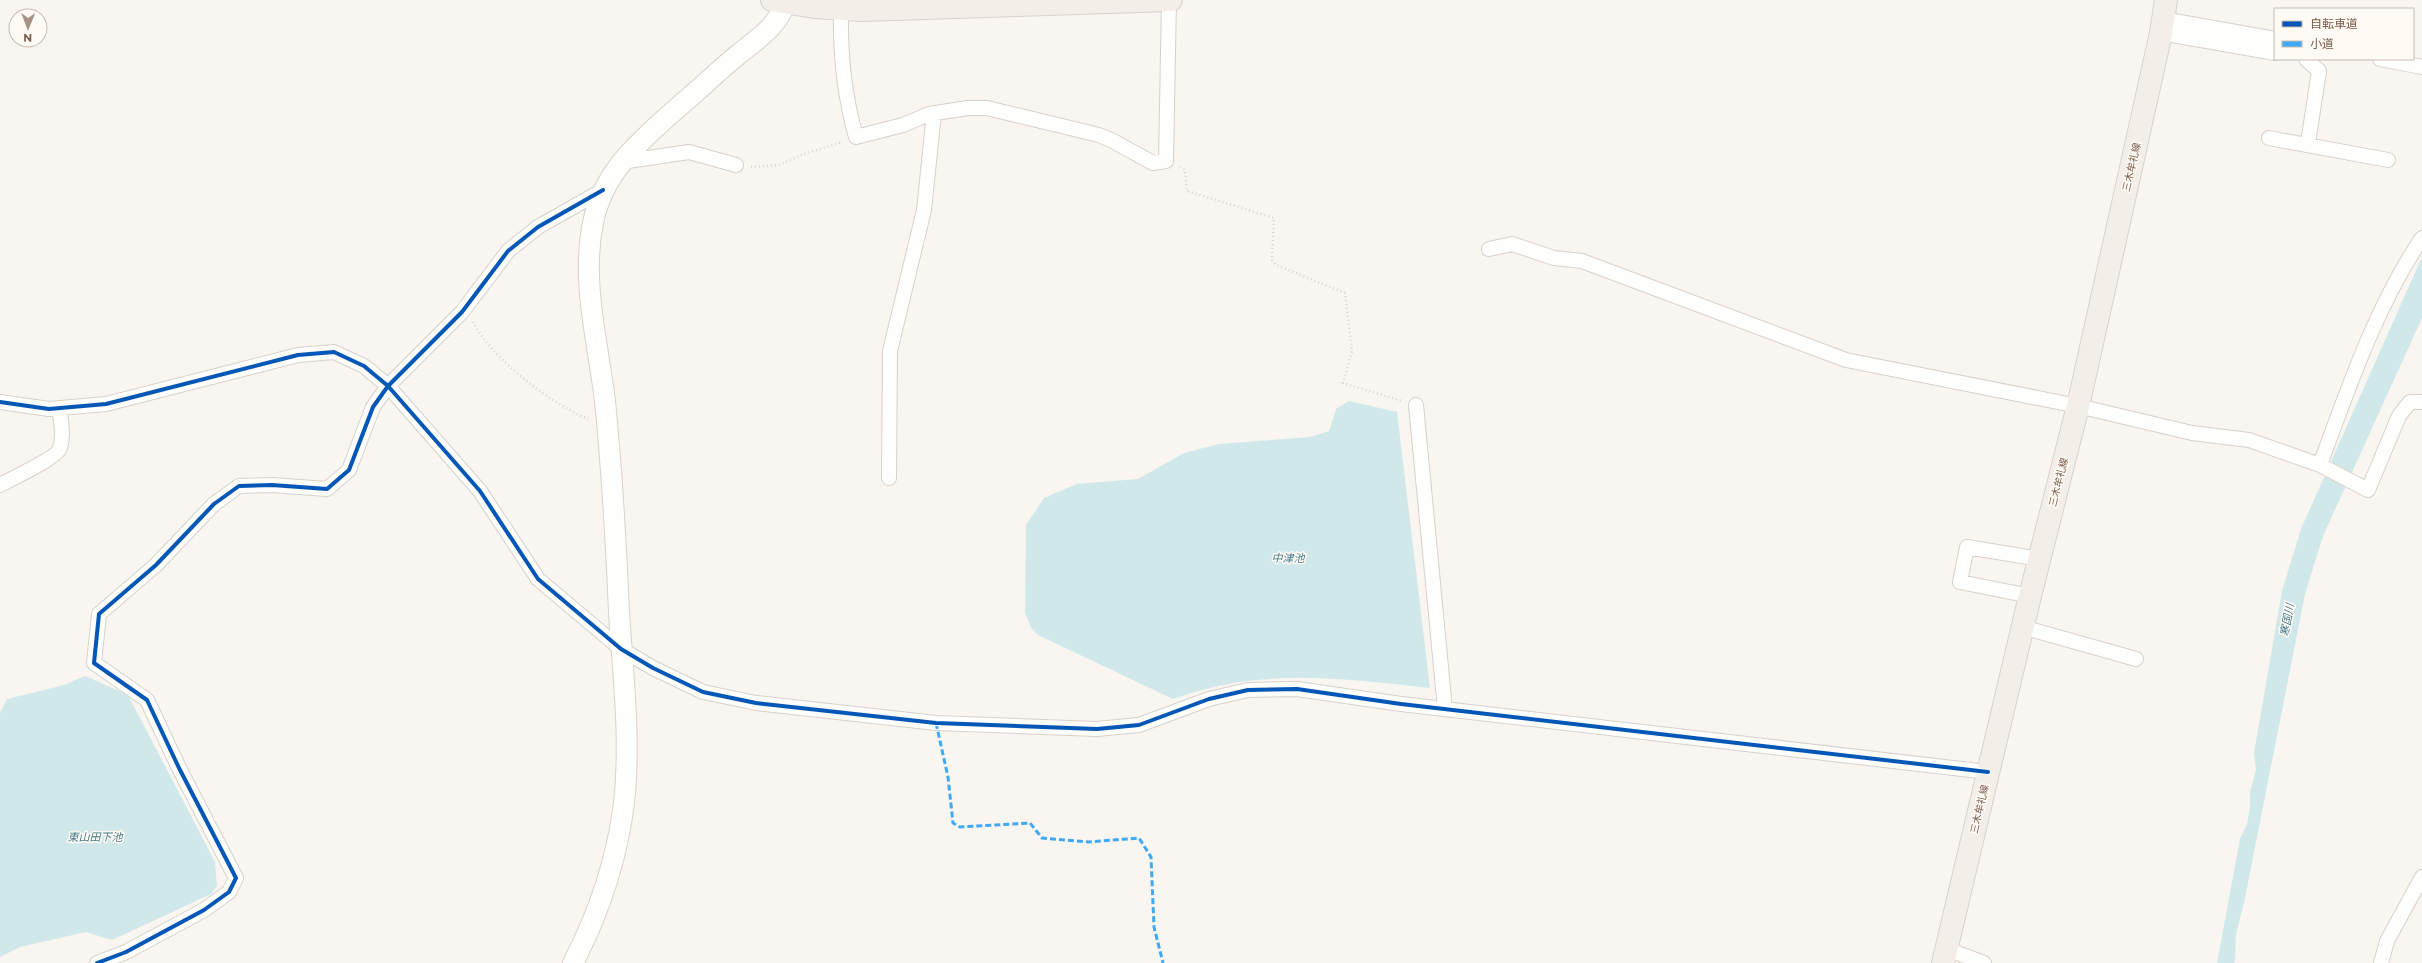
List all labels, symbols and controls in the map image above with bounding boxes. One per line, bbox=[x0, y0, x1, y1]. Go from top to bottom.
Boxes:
north arrow bbox=[8, 8, 48, 48]
legend bbox=[2274, 8, 2414, 60]
text: 自転車道 bbox=[2310, 16, 2358, 31]
text: N bbox=[23, 31, 32, 45]
text: 小道 bbox=[2310, 36, 2334, 51]
street label: 三木牟礼線 bbox=[2120, 141, 2143, 193]
street label: 三木牟礼線 bbox=[2046, 456, 2071, 508]
water label: 中津池 bbox=[1272, 551, 1305, 565]
water label: 寒国川 bbox=[2277, 602, 2297, 637]
street label: 三木牟礼線 bbox=[1968, 783, 1991, 835]
water label: 東山田下池 bbox=[68, 830, 123, 844]

